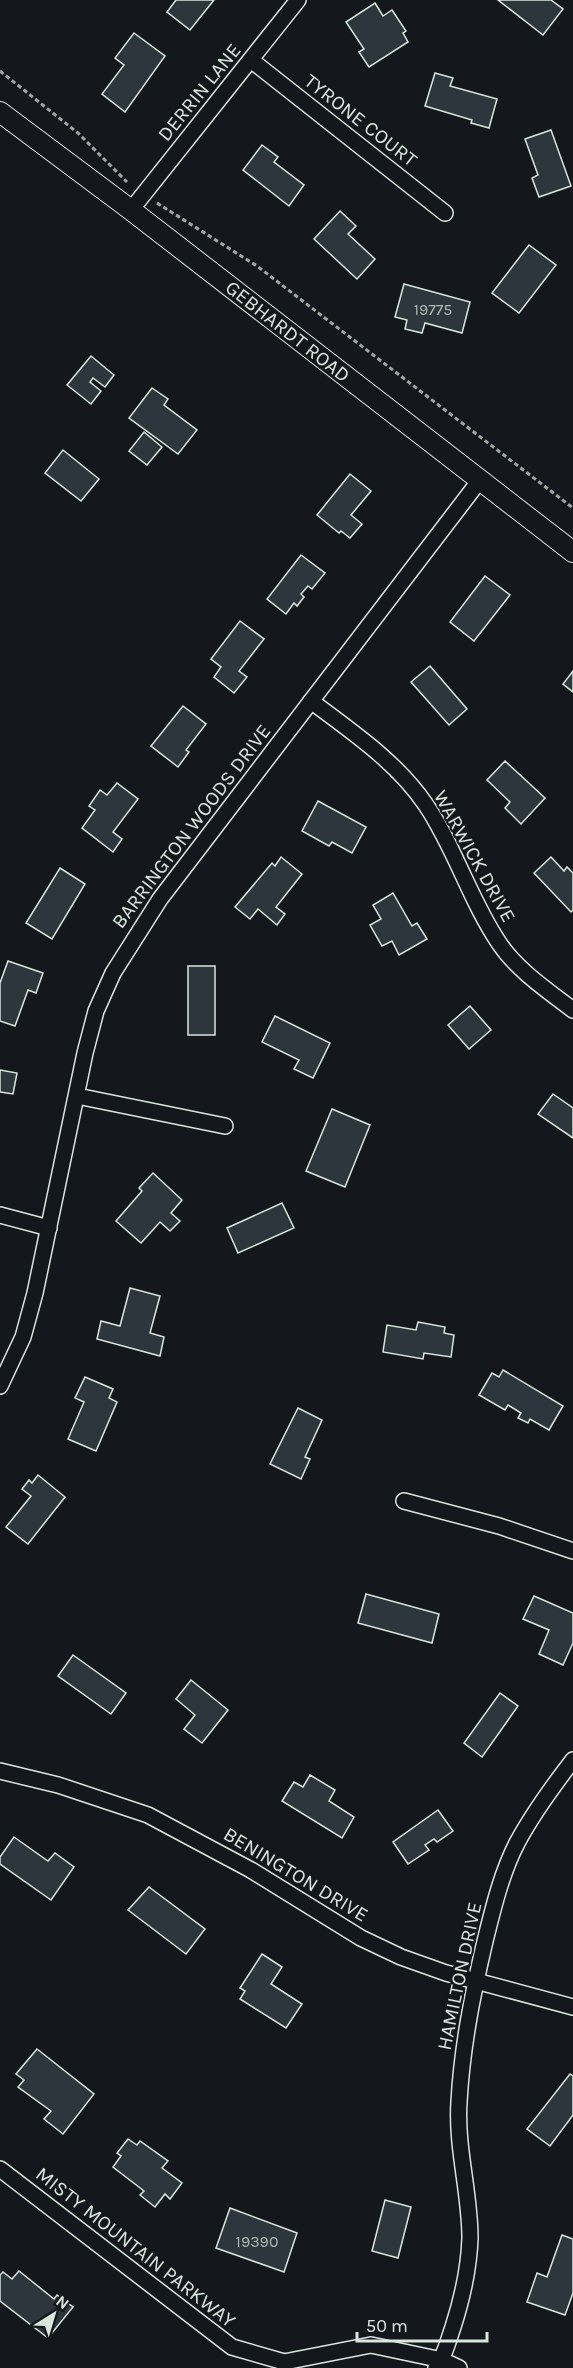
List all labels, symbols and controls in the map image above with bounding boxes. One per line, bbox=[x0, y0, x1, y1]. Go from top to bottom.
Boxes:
street label: DERRIN LANE bbox=[153, 39, 246, 146]
street label: TYRONE COURT bbox=[300, 69, 421, 171]
street label: GEBHARDT ROAD bbox=[221, 276, 354, 387]
house number: 19775 bbox=[414, 300, 452, 319]
street label: BARRINGTON WOODS DRIVE bbox=[107, 720, 276, 933]
street label: WARWICK DRIVE bbox=[429, 786, 520, 926]
street label: BENINGTON DRIVE bbox=[219, 1822, 372, 1927]
street label: HAMILTON DRIVE bbox=[433, 1900, 486, 2052]
street label: MISTY MOUNTAIN PARKWAY bbox=[31, 2162, 241, 2332]
house number: 19390 bbox=[236, 2232, 278, 2251]
north arrow bbox=[24, 2284, 84, 2344]
scale bar bbox=[357, 2305, 488, 2343]
text: 50 m bbox=[366, 2315, 408, 2337]

